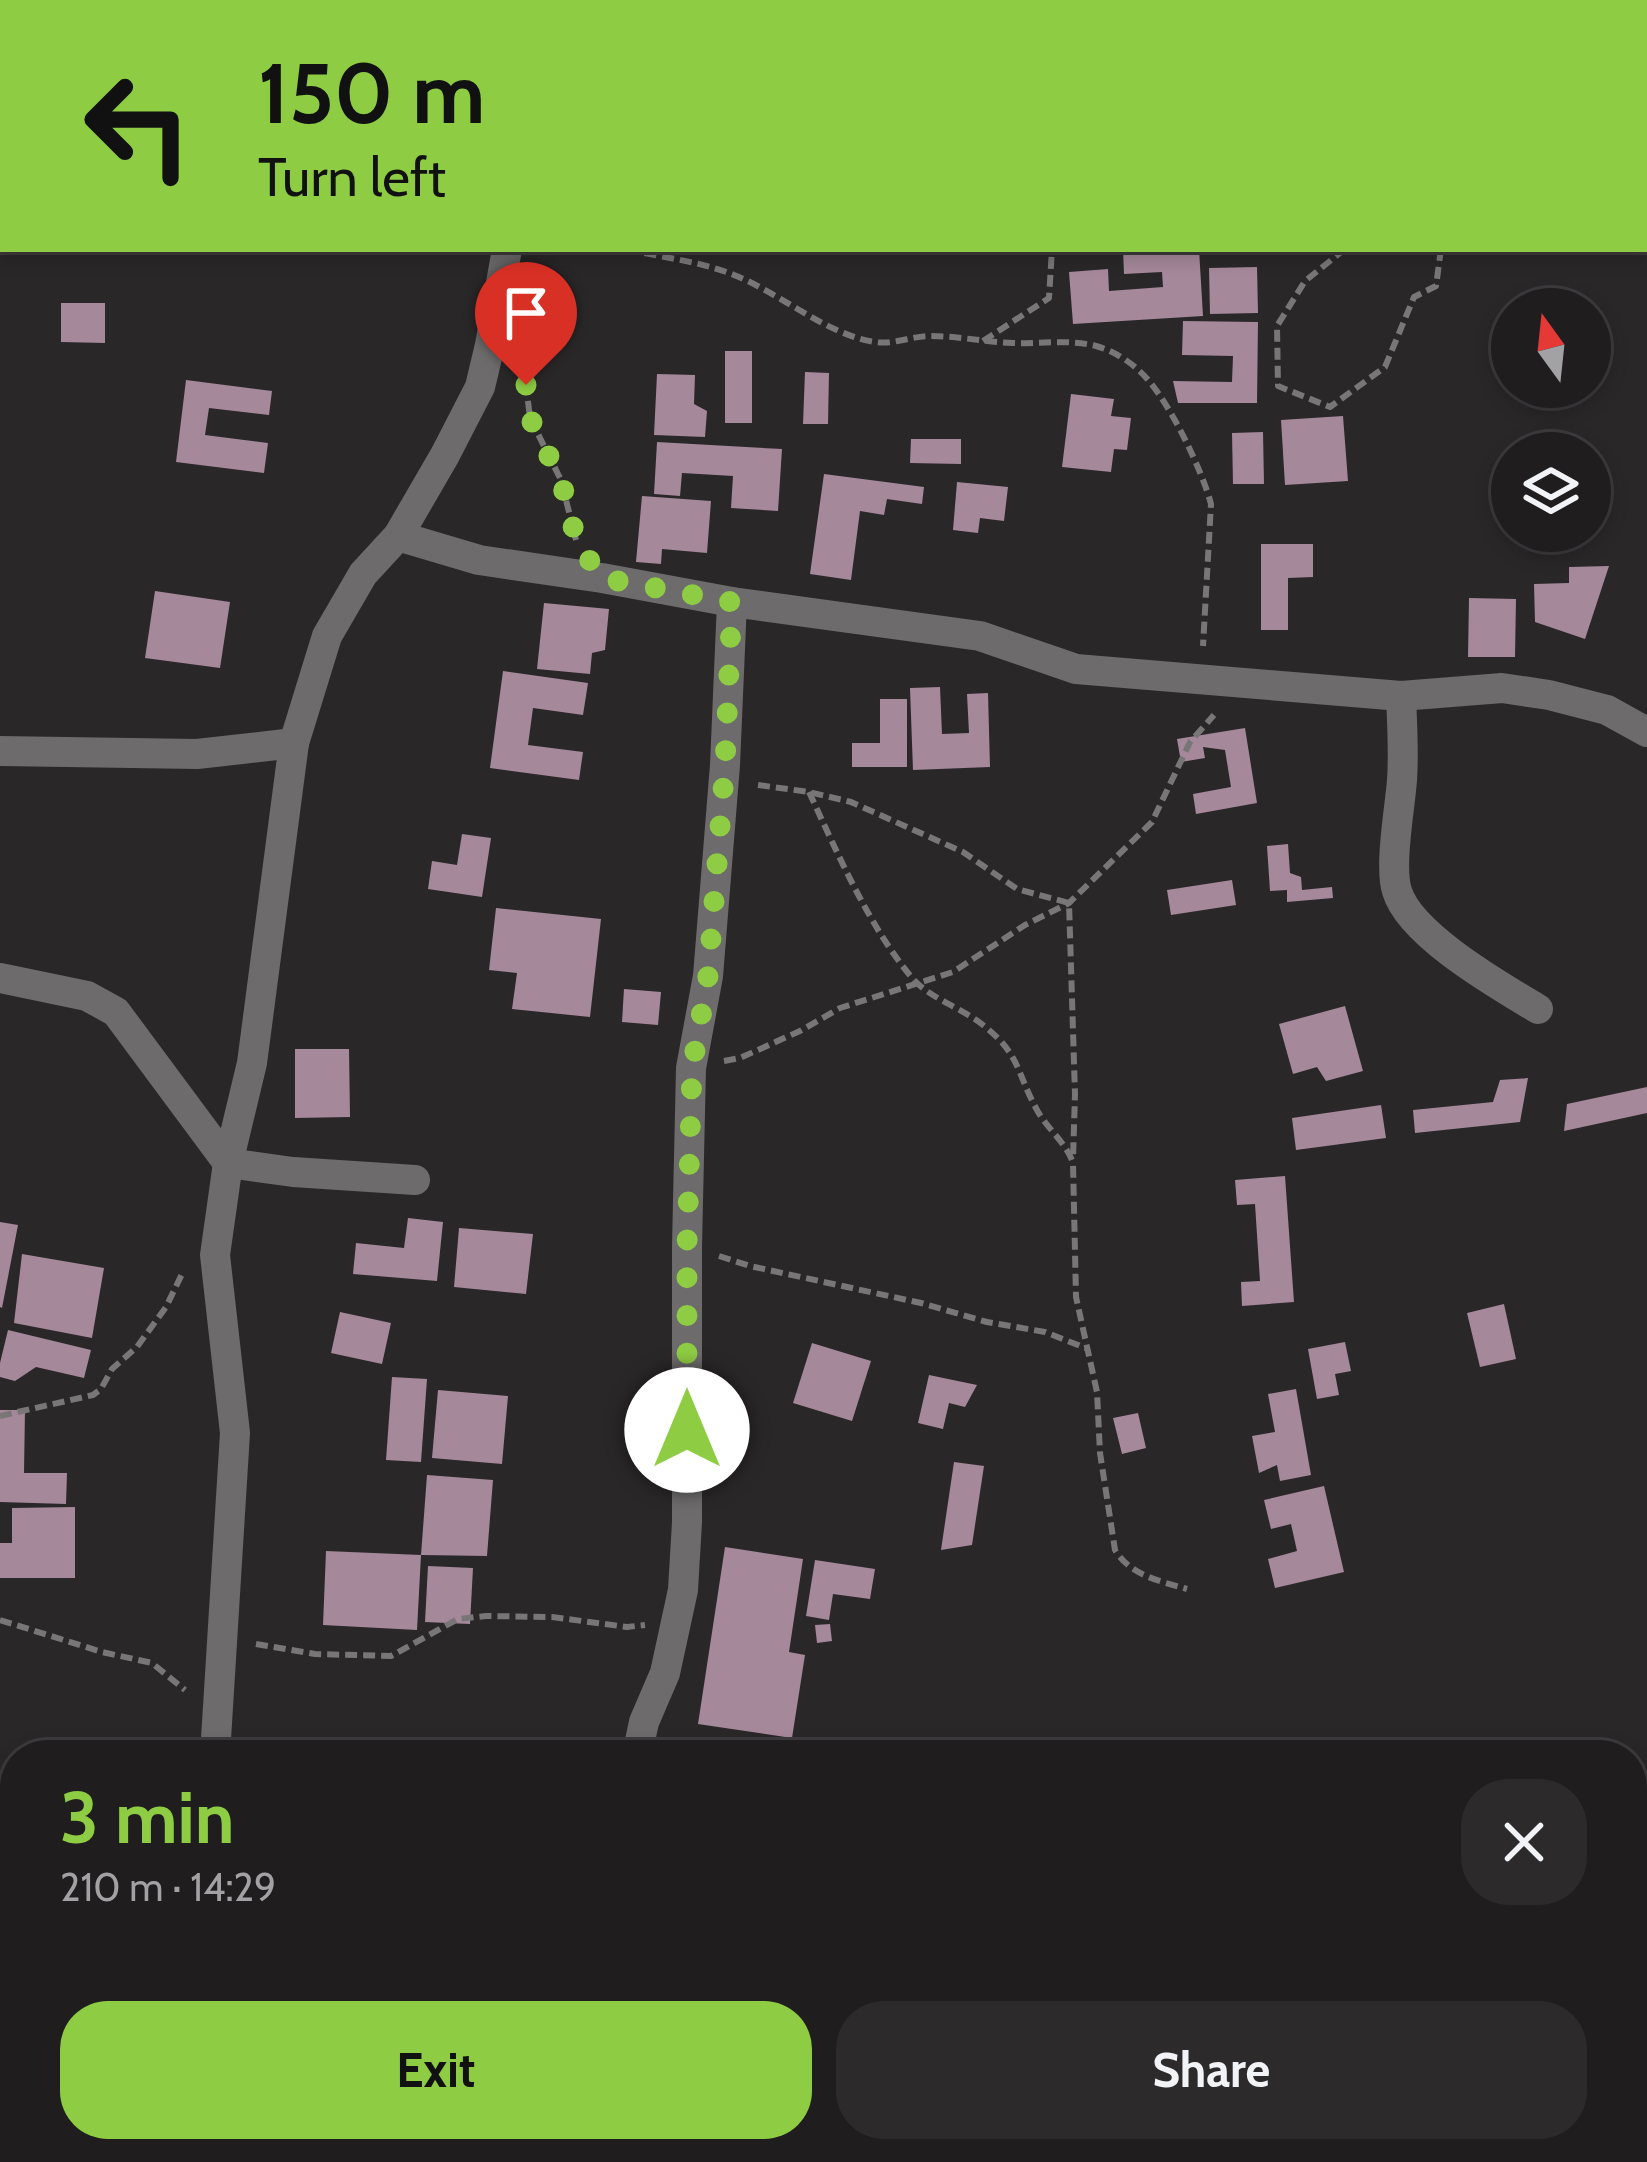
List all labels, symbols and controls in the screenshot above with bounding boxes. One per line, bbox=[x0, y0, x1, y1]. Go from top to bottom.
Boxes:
text: 150 m bbox=[258, 42, 485, 144]
icon: left bbox=[60, 48, 216, 204]
text: Turn left bbox=[258, 144, 446, 210]
pin bbox=[475, 262, 577, 385]
icon: arrive bbox=[493, 280, 559, 346]
north arrow bbox=[1491, 288, 1611, 408]
map controls bbox=[1491, 288, 1611, 552]
button: layers bbox=[1491, 432, 1611, 552]
position arrow bbox=[624, 1367, 750, 1493]
text: 3 min bbox=[60, 1774, 235, 1861]
button: close bbox=[1461, 1779, 1587, 1905]
text: 210 m · 14:29 bbox=[60, 1863, 276, 1911]
button: Exit bbox=[60, 2001, 812, 2139]
button: Share bbox=[836, 2001, 1587, 2139]

